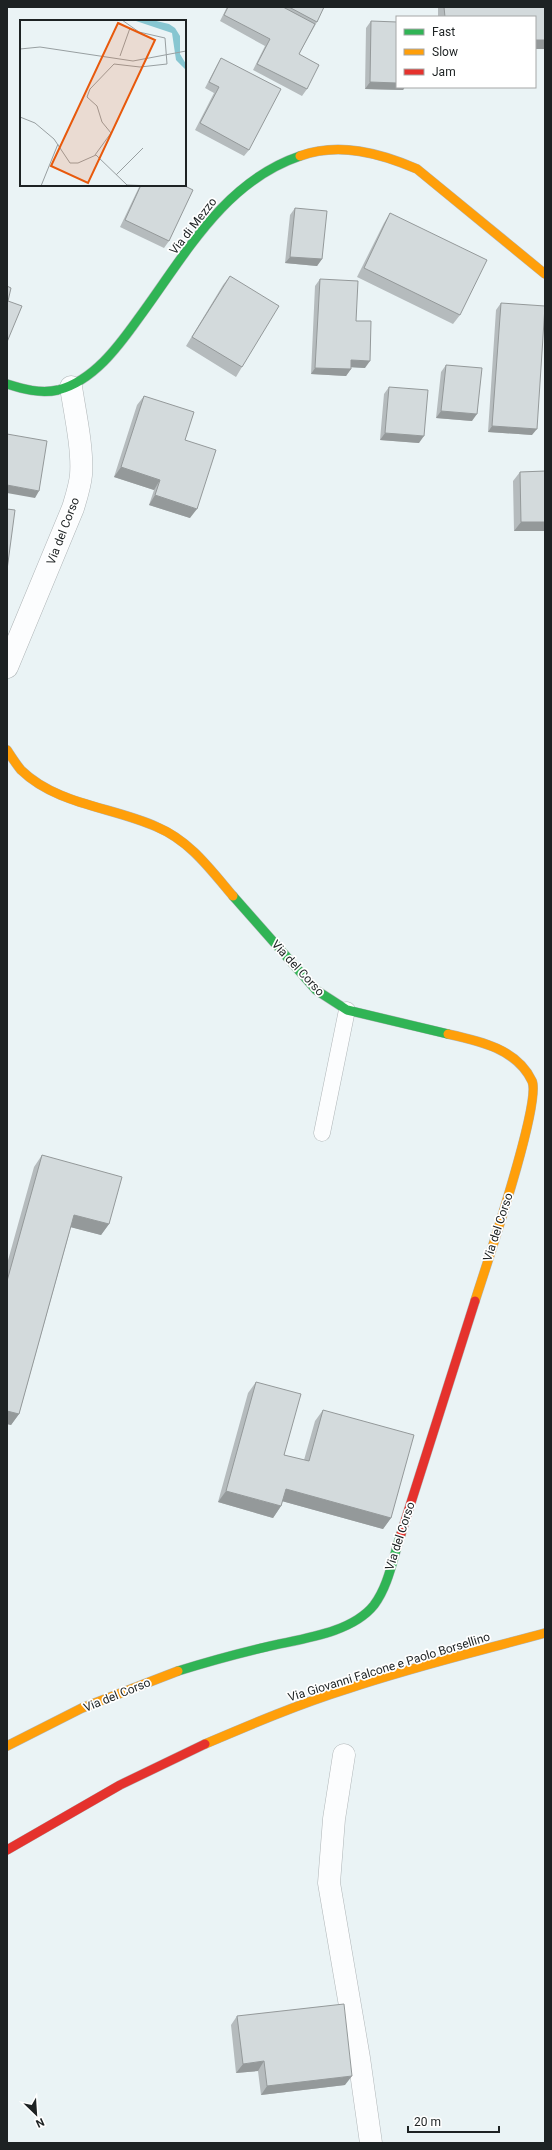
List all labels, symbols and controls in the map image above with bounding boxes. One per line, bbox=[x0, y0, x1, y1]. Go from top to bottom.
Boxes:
legend bbox=[396, 16, 536, 88]
inset map bbox=[20, 20, 186, 186]
text: Fast bbox=[432, 25, 455, 39]
text: Slow bbox=[432, 45, 458, 59]
text: Jam bbox=[432, 65, 456, 79]
street label: Via di Mezzo bbox=[166, 195, 220, 257]
street label: Via del Corso bbox=[44, 495, 82, 567]
street label: Via del Corso bbox=[269, 937, 327, 999]
street label: Via del Corso bbox=[480, 1191, 516, 1263]
street label: Via del Corso bbox=[382, 1500, 418, 1572]
street label: Via Giovanni Falcone e Paolo Borsellino bbox=[286, 1630, 492, 1704]
street label: Via del Corso bbox=[82, 1675, 153, 1715]
north arrow bbox=[16, 2094, 56, 2134]
scale bar bbox=[408, 2108, 499, 2134]
text: N bbox=[34, 2115, 46, 2130]
text: 20 m bbox=[414, 2115, 441, 2129]

